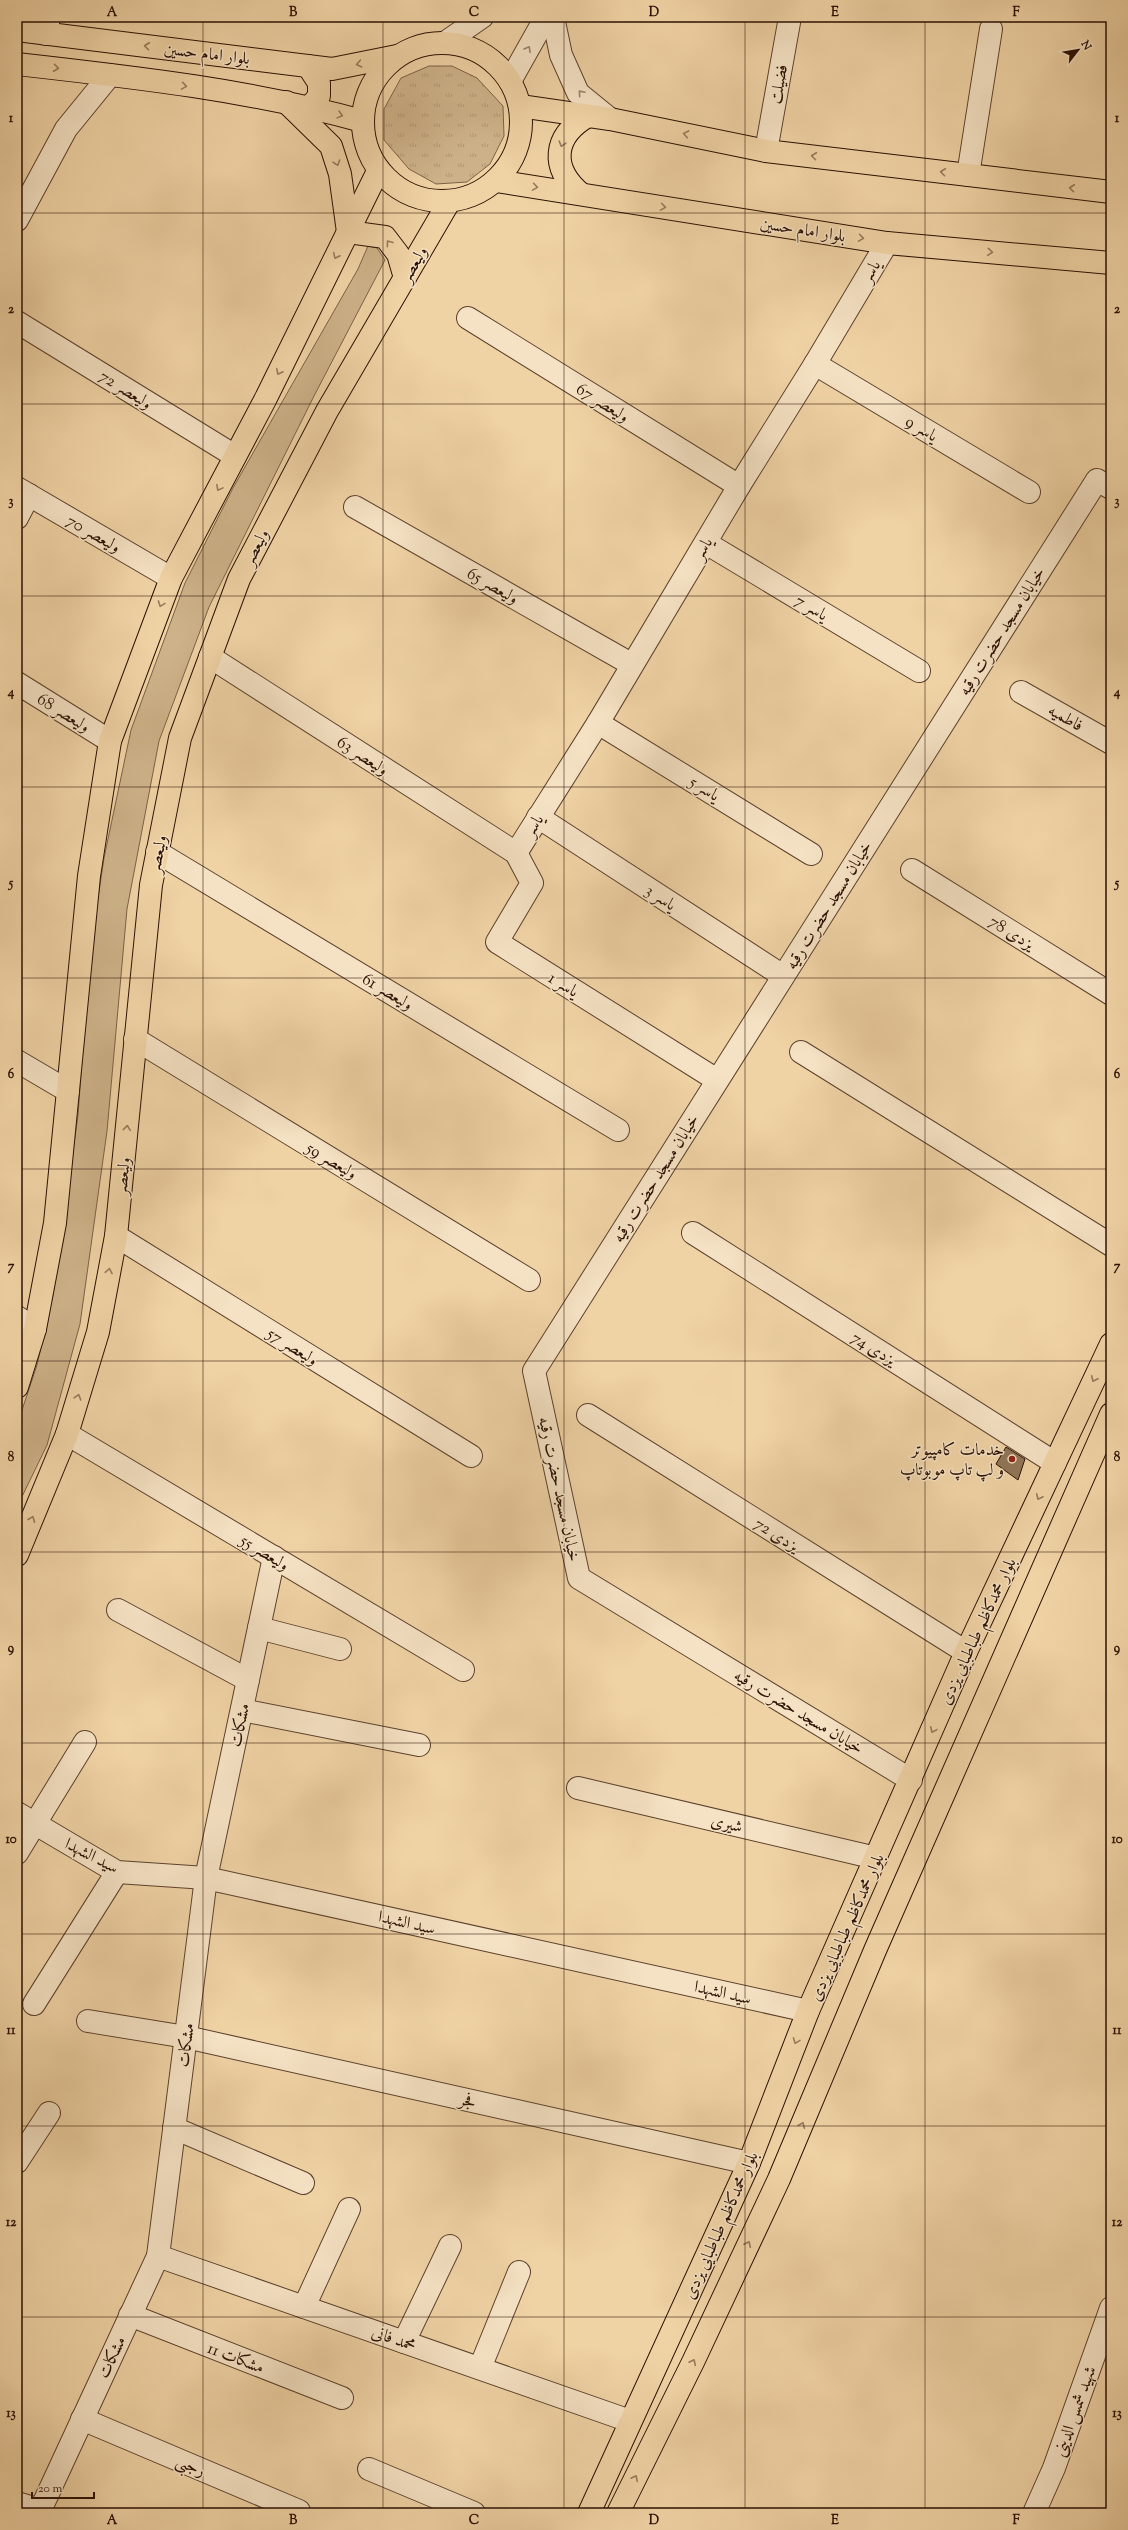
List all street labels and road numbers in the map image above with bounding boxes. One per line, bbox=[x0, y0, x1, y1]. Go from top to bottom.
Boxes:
street label: بلوار امام حسین bbox=[162, 38, 251, 73]
street label: فضیلت bbox=[765, 63, 795, 106]
street label: بلوار امام حسین bbox=[758, 212, 847, 251]
street label: ولیعصر bbox=[394, 242, 435, 289]
street label: یاسر bbox=[855, 256, 888, 289]
street label: ولیعصر 72 bbox=[94, 365, 156, 416]
street label: ولیعصر 67 bbox=[571, 378, 633, 429]
street label: یاسر 9 bbox=[900, 411, 942, 449]
street label: ولیعصر 70 bbox=[61, 510, 125, 560]
street label: ولیعصر bbox=[237, 525, 276, 572]
street label: یاسر bbox=[687, 533, 720, 567]
street label: ولیعصر 65 bbox=[462, 562, 522, 611]
street label: خیابان مسجد حضرت رقیه bbox=[953, 563, 1052, 701]
street label: یاسر 7 bbox=[790, 590, 833, 628]
street label: ولیعصر 68 bbox=[32, 688, 94, 739]
street label: فاطمیه bbox=[1043, 699, 1087, 738]
street label: ولیعصر 63 bbox=[331, 731, 392, 782]
street label: یاسر 5 bbox=[683, 771, 724, 809]
street label: یاسر bbox=[518, 810, 551, 844]
street label: ولیعصر bbox=[143, 833, 174, 877]
street label: خیابان مسجد حضرت رقیه bbox=[780, 837, 879, 975]
street label: یاسر 3 bbox=[640, 880, 681, 918]
street label: یزدی 78 bbox=[984, 910, 1040, 958]
street label: یاسر 1 bbox=[543, 967, 583, 1005]
street label: ولیعصر 61 bbox=[357, 968, 417, 1017]
street label: خیابان مسجد حضرت رقیه bbox=[607, 1110, 706, 1248]
street label: ولیعصر 59 bbox=[300, 1137, 361, 1186]
street label: ولیعصر bbox=[110, 1156, 138, 1198]
street label: ولیعصر 57 bbox=[261, 1322, 322, 1373]
street label: یزدی 74 bbox=[846, 1327, 901, 1374]
street label: خیابان مسجد حضرت رقیه bbox=[531, 1415, 585, 1564]
street label: یزدی 72 bbox=[749, 1513, 805, 1560]
street label: ولیعصر 55 bbox=[234, 1529, 293, 1578]
street label: بلوار محمدکاظم طباطبایی یزدی bbox=[934, 1554, 1025, 1710]
street label: خیابان مسجد حضرت رقیه bbox=[729, 1664, 867, 1761]
street label: مشکات bbox=[225, 1701, 257, 1750]
street label: شیری bbox=[708, 1810, 745, 1840]
street label: سید الشهدا bbox=[60, 1833, 122, 1881]
street label: بلوار محمدکاظم طباطبایی یزدی bbox=[804, 1850, 893, 2006]
street label: سید الشهدا bbox=[376, 1906, 438, 1942]
street label: سید الشهدا bbox=[692, 1976, 754, 2012]
street label: مشکات bbox=[172, 2022, 202, 2069]
street label: فجر bbox=[455, 2088, 479, 2116]
street label: بلوار محمدکاظم طباطبایی یزدی bbox=[678, 2148, 767, 2304]
street label: محمد فانی bbox=[368, 2321, 419, 2359]
street label: مشکات bbox=[93, 2333, 133, 2383]
street label: 11 مشکات bbox=[203, 2337, 267, 2381]
street label: شهید شمس الدینی bbox=[1048, 2363, 1103, 2460]
street label: رجبی bbox=[172, 2450, 209, 2484]

